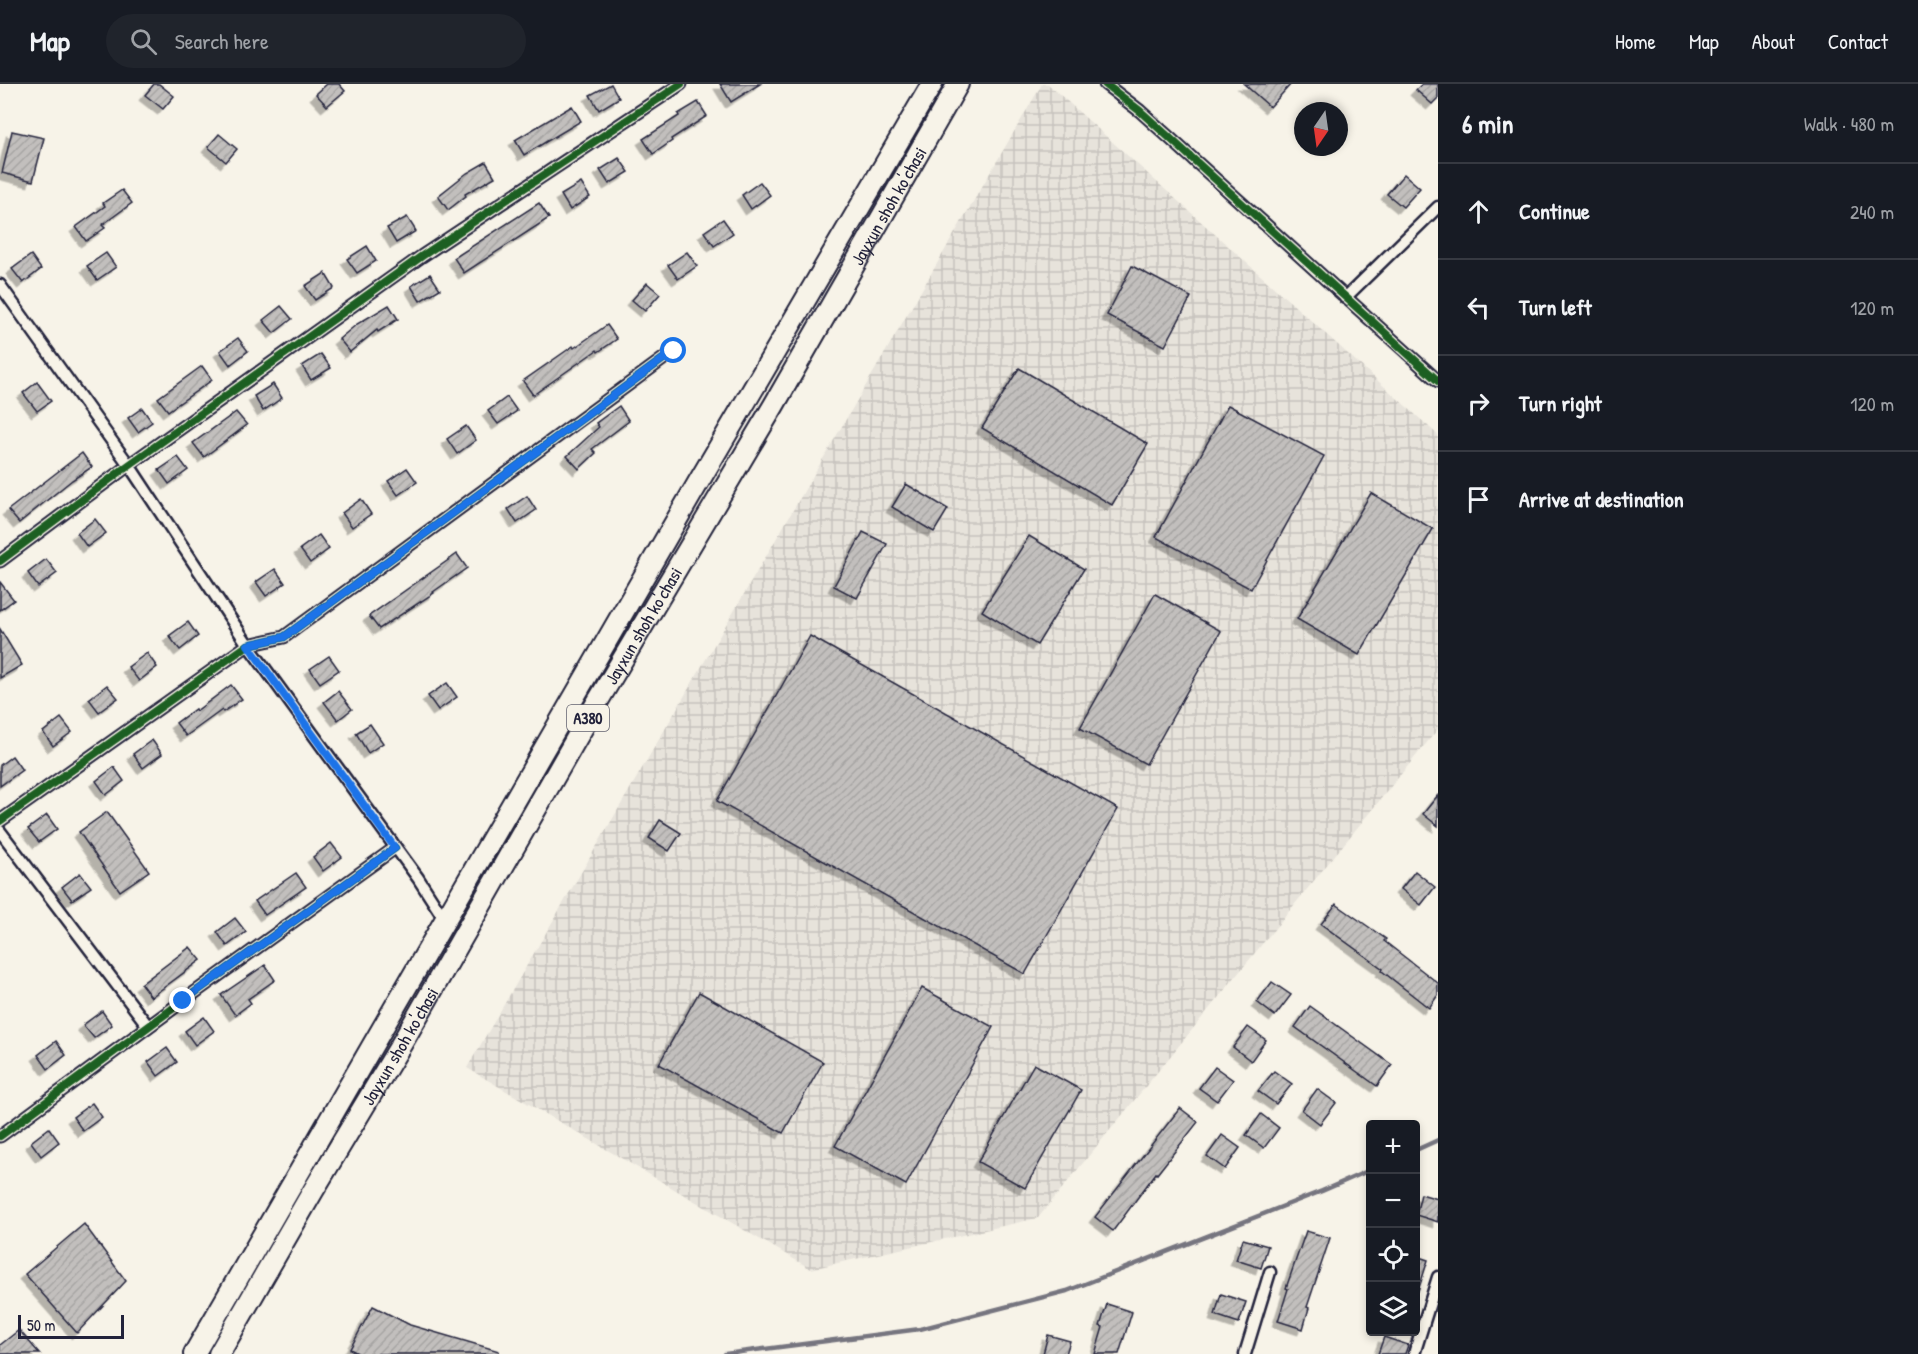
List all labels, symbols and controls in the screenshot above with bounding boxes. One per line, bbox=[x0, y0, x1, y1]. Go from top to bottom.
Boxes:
search box bbox=[106, 14, 526, 68]
text: Map bbox=[30, 22, 70, 60]
icon: search bbox=[127, 25, 160, 58]
text: Search here bbox=[175, 26, 269, 56]
text: Home bbox=[1615, 27, 1656, 56]
text: Map bbox=[1689, 27, 1719, 56]
text: About bbox=[1752, 27, 1795, 56]
text: Contact bbox=[1828, 27, 1888, 56]
north arrow bbox=[1294, 102, 1348, 156]
text: 6 min bbox=[1462, 106, 1514, 141]
text: Walk · 480 m bbox=[1804, 110, 1894, 137]
street label: Jayxun shoh ko'chasi bbox=[844, 142, 932, 270]
icon: ahead bbox=[1462, 195, 1495, 228]
text: Continue bbox=[1519, 196, 1590, 226]
text: 240 m bbox=[1850, 198, 1894, 225]
icon: left bbox=[1462, 291, 1495, 324]
text: Turn left bbox=[1519, 292, 1592, 322]
text: 120 m bbox=[1850, 294, 1894, 321]
route start bbox=[660, 337, 686, 363]
icon: right bbox=[1462, 387, 1495, 420]
text: Turn right bbox=[1519, 388, 1602, 418]
text: 120 m bbox=[1850, 390, 1894, 417]
icon: arrive bbox=[1462, 483, 1495, 516]
text: Arrive at destination bbox=[1519, 484, 1684, 514]
street label: Jayxun shoh ko'chasi bbox=[598, 562, 688, 689]
road number: A380 bbox=[567, 705, 609, 731]
street label: Jayxun shoh ko'chasi bbox=[355, 983, 444, 1110]
route end bbox=[169, 987, 195, 1013]
map controls bbox=[1366, 1120, 1420, 1336]
button: + bbox=[1366, 1120, 1420, 1174]
button: − bbox=[1366, 1174, 1420, 1228]
button: locate bbox=[1366, 1228, 1420, 1282]
button: layers bbox=[1366, 1282, 1420, 1336]
scale bar bbox=[18, 1312, 124, 1340]
text: 50 m bbox=[27, 1314, 56, 1336]

